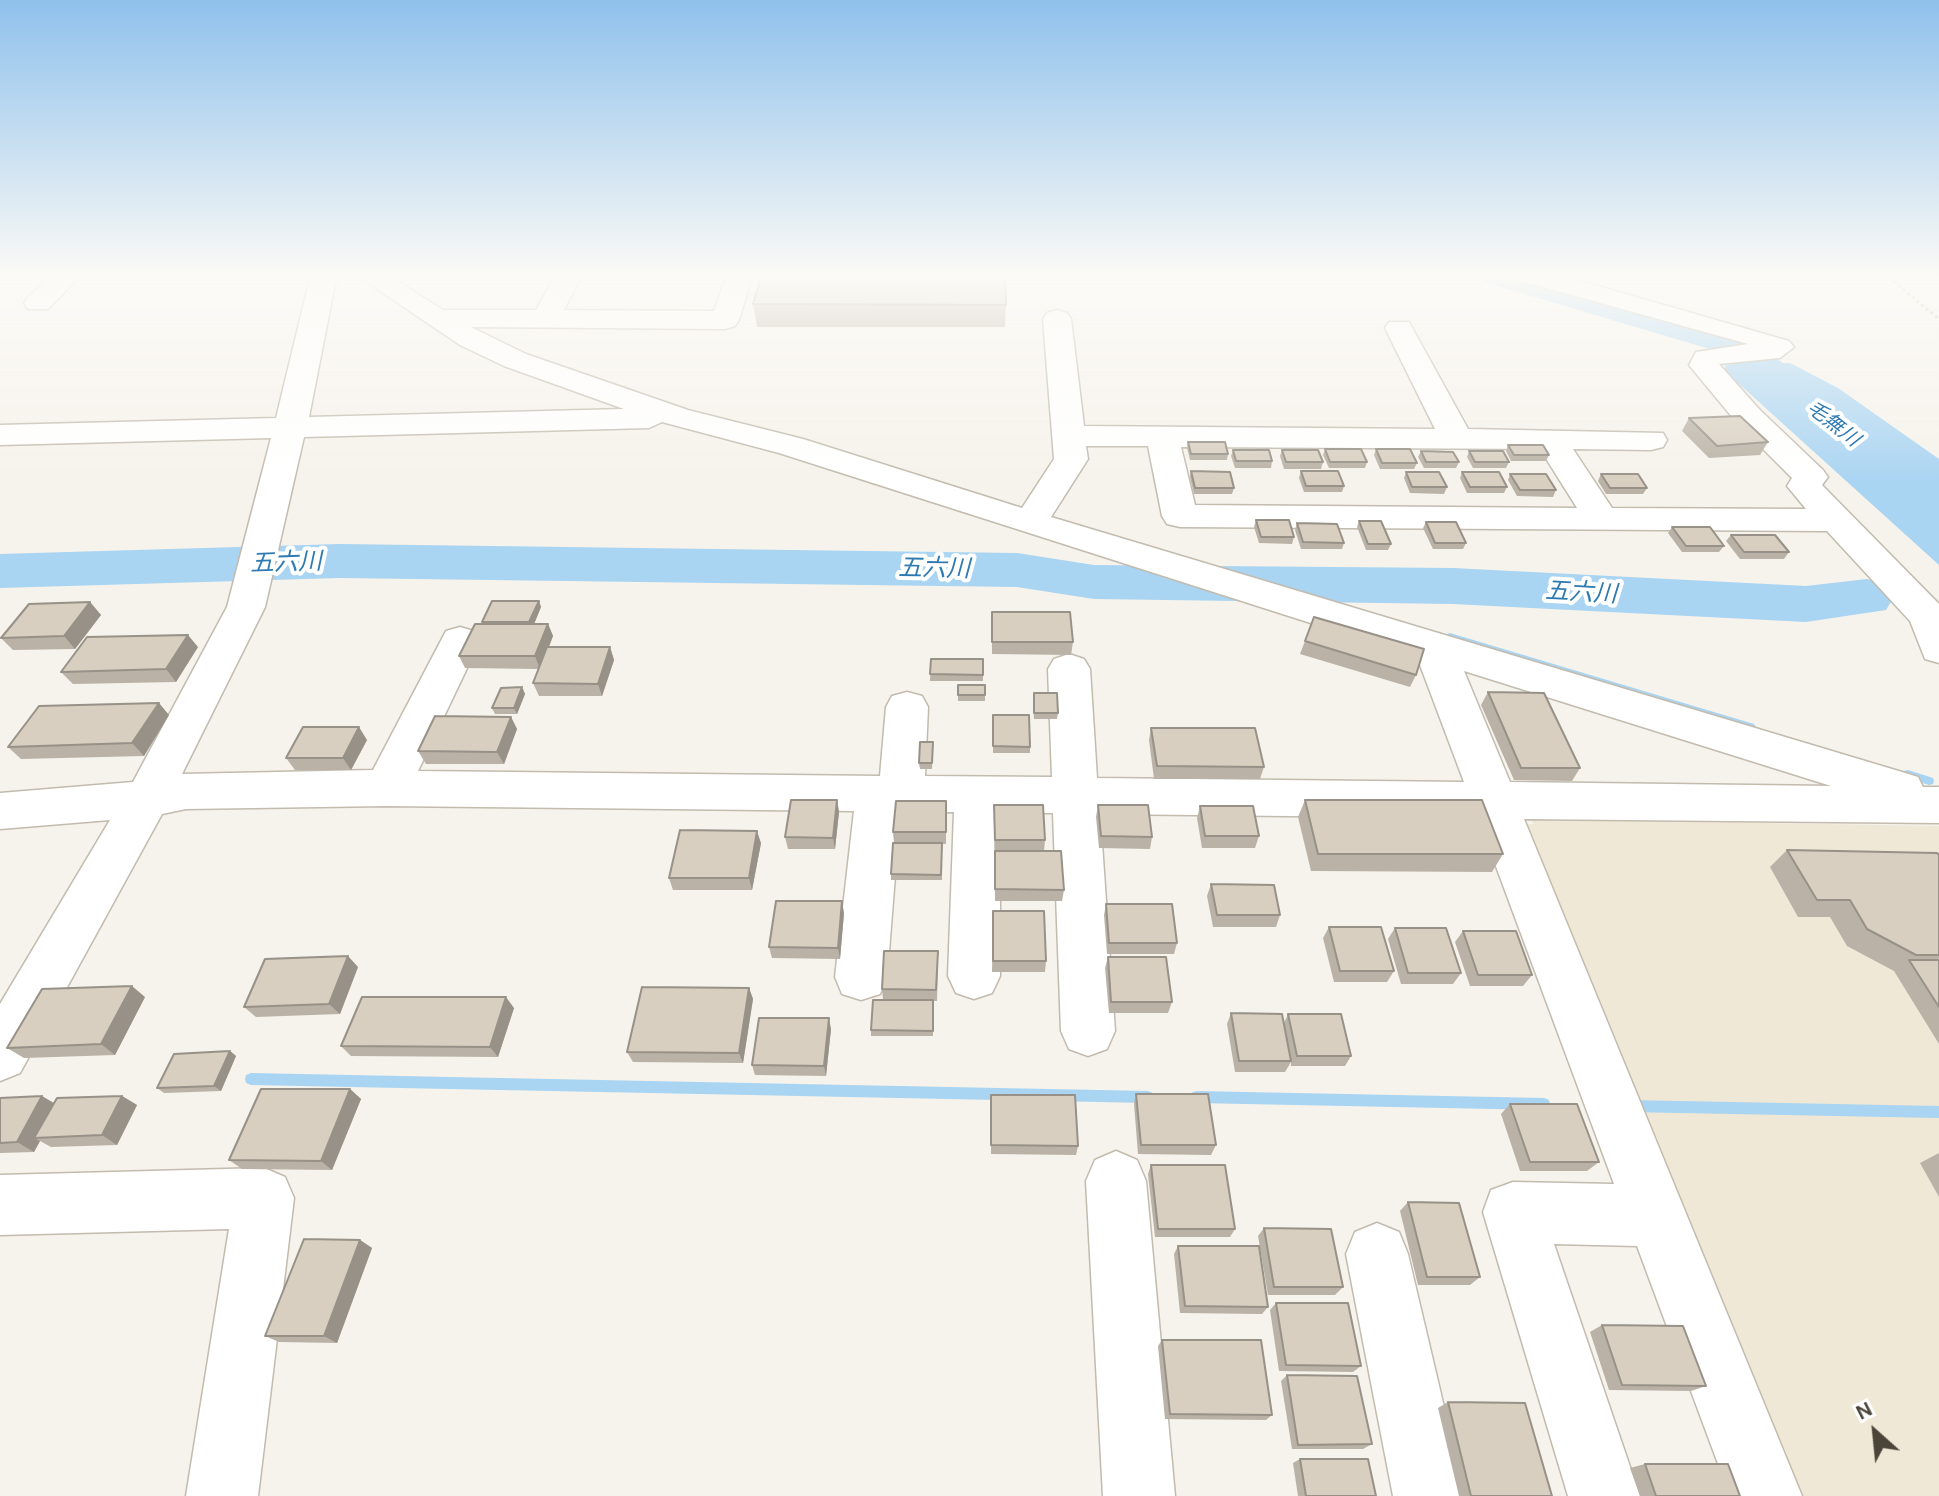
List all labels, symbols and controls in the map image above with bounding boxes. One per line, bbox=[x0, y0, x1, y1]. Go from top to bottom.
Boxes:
water label: 毛無川 bbox=[1802, 396, 1864, 452]
water label: 五六川 bbox=[250, 547, 322, 579]
water label: 五六川 bbox=[898, 554, 970, 584]
water label: 五六川 bbox=[1544, 577, 1618, 609]
north arrow bbox=[1835, 1392, 1915, 1472]
text: N bbox=[1851, 1395, 1877, 1426]

